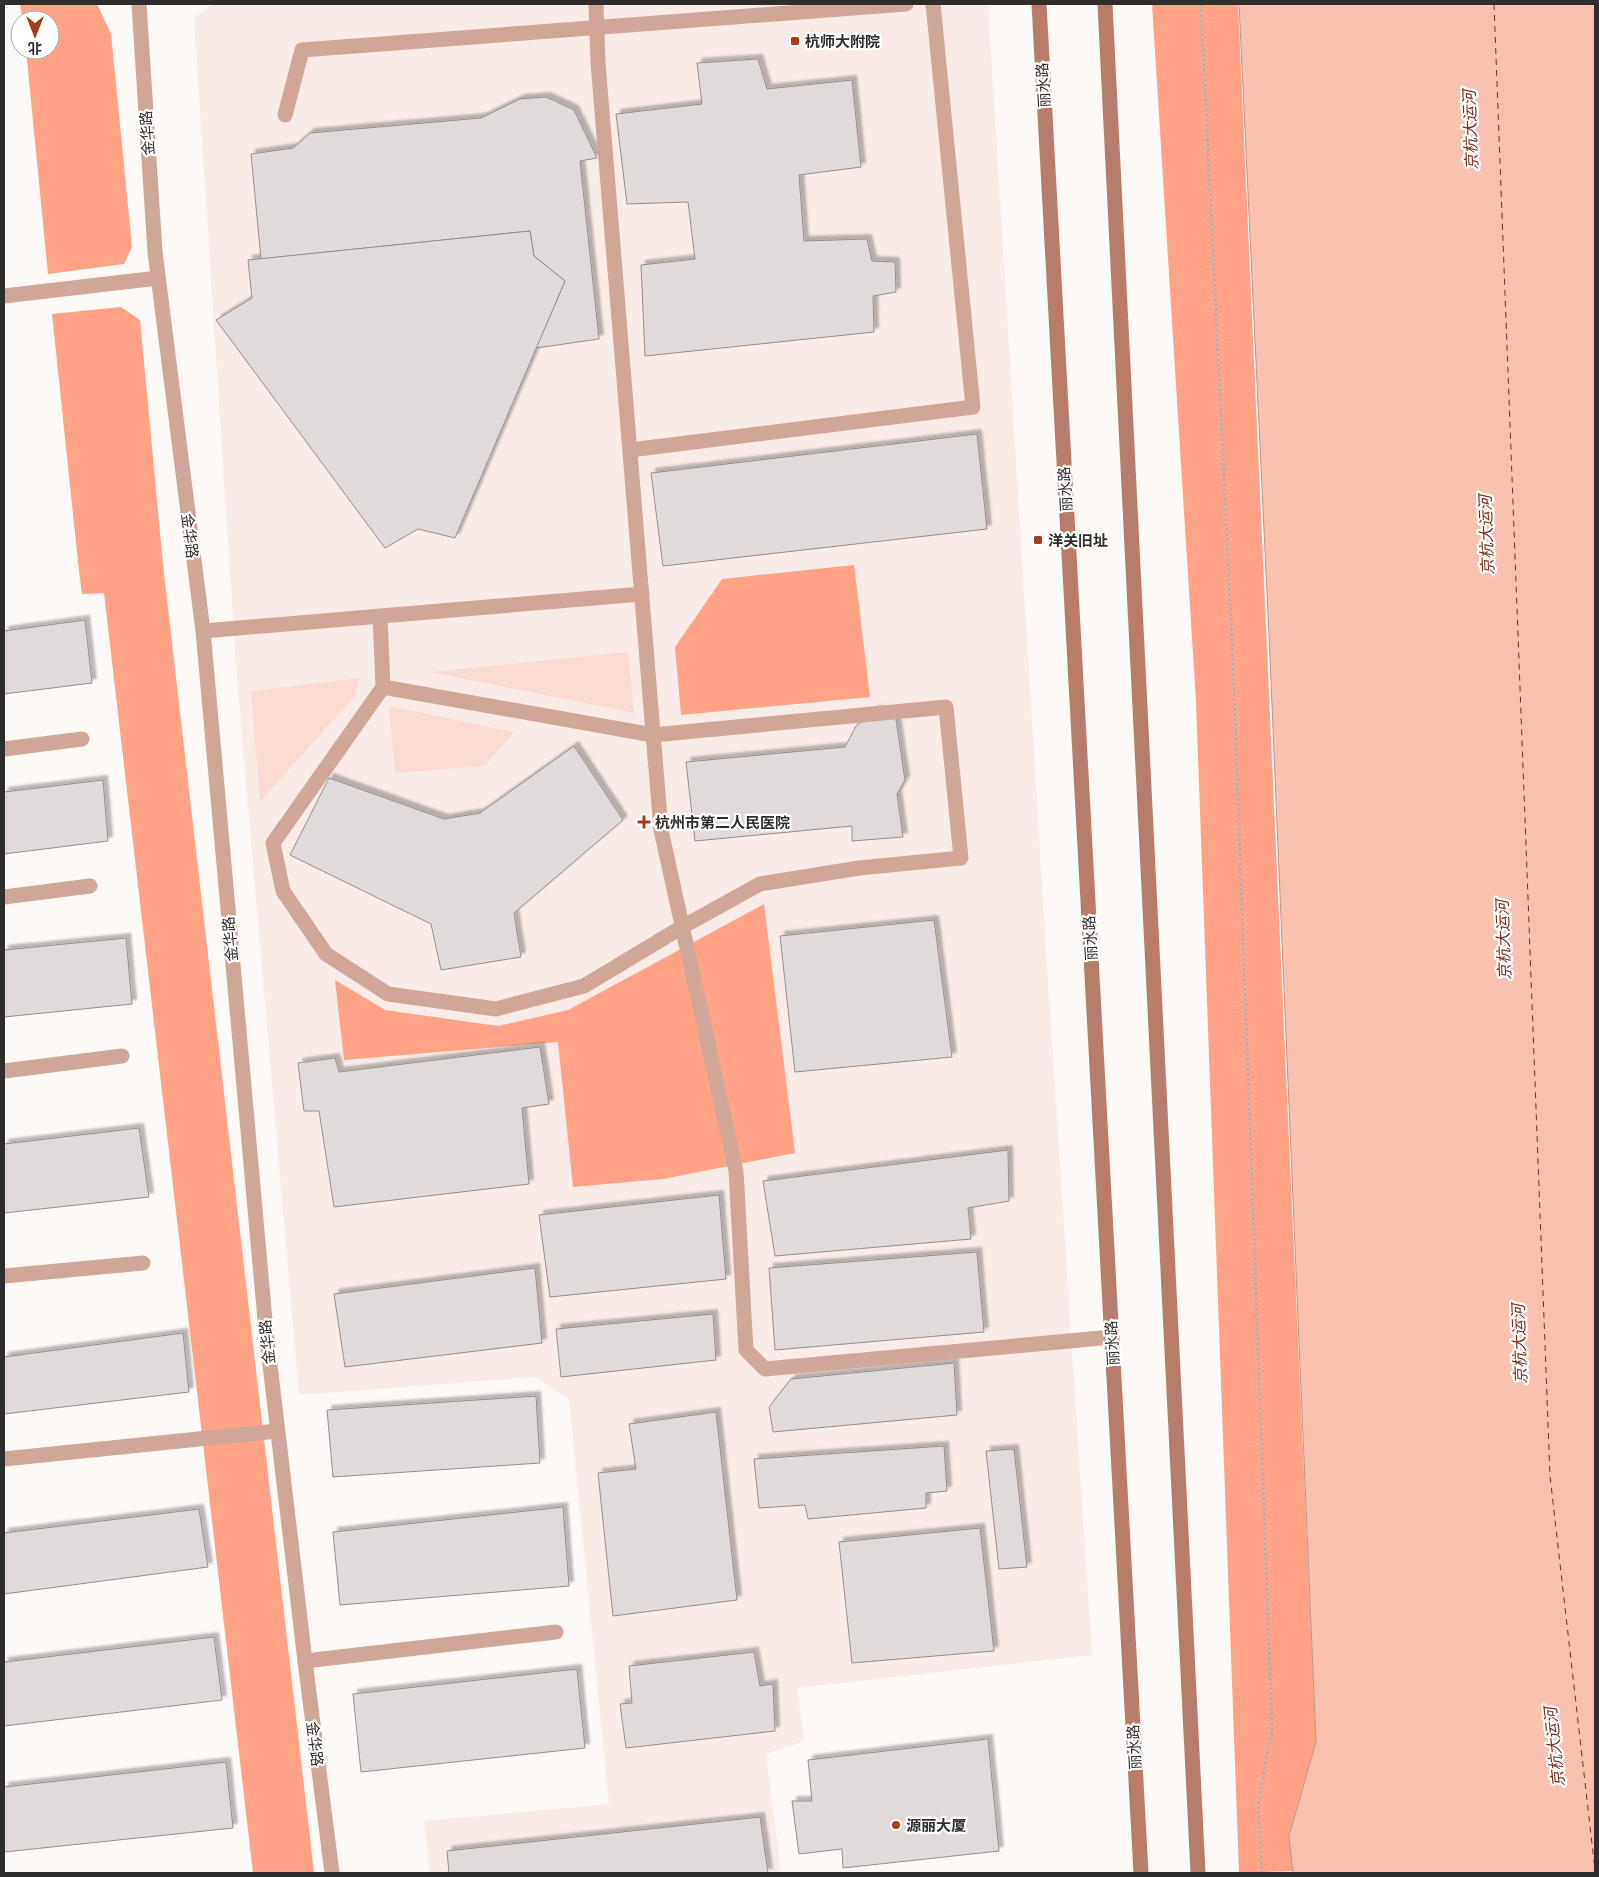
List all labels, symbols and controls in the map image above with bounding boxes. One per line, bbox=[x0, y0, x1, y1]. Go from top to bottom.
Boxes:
north arrow bbox=[10, 10, 60, 60]
place label: 杭师大附院 bbox=[805, 32, 880, 51]
marker: 杭师大附院 bbox=[789, 35, 801, 47]
text: 北 bbox=[28, 39, 42, 57]
street label: 丽水路 bbox=[1032, 62, 1054, 108]
water label: 京杭大运河 bbox=[1459, 87, 1481, 170]
street label: 金华路 bbox=[136, 110, 158, 156]
street label: 丽水路 bbox=[1054, 466, 1076, 512]
water label: 京杭大运河 bbox=[1475, 492, 1497, 575]
street label: 金华路 bbox=[178, 513, 202, 559]
place label: 洋关旧址 bbox=[1048, 531, 1108, 550]
marker: 洋关旧址 bbox=[1032, 534, 1044, 546]
place label: 杭州市第二人民医院 bbox=[655, 813, 790, 832]
marker: 杭州市第二人民医院 bbox=[637, 815, 651, 829]
water label: 京杭大运河 bbox=[1492, 897, 1514, 980]
street label: 丽水路 bbox=[1079, 915, 1101, 961]
street label: 金华路 bbox=[219, 916, 241, 962]
water label: 京杭大运河 bbox=[1508, 1301, 1530, 1384]
street label: 金华路 bbox=[255, 1319, 279, 1365]
street label: 丽水路 bbox=[1101, 1320, 1123, 1366]
water label: 京杭大运河 bbox=[1540, 1703, 1568, 1788]
street label: 金华路 bbox=[303, 1721, 327, 1767]
street label: 丽水路 bbox=[1123, 1724, 1145, 1770]
place label: 源丽大厦 bbox=[906, 1816, 966, 1835]
marker: 源丽大厦 bbox=[890, 1819, 902, 1831]

